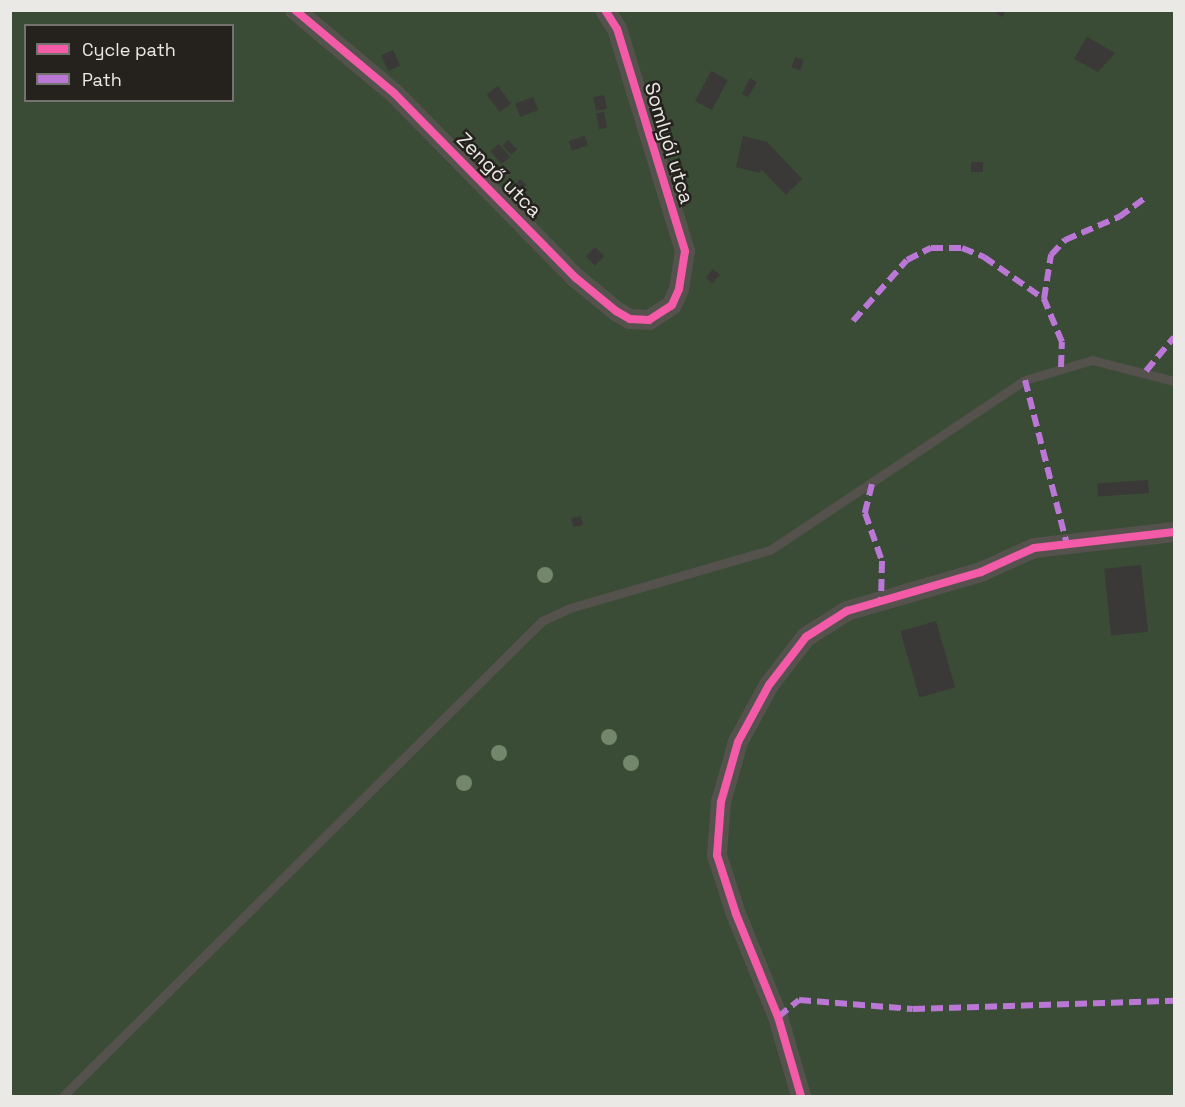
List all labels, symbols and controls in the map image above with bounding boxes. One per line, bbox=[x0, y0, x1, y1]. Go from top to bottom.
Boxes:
legend bbox=[24, 24, 234, 102]
text: Cycle path bbox=[82, 38, 176, 61]
text: Path bbox=[82, 68, 122, 91]
street label: Somlyói utca bbox=[639, 79, 699, 207]
street label: Zengő utca bbox=[452, 128, 546, 222]

